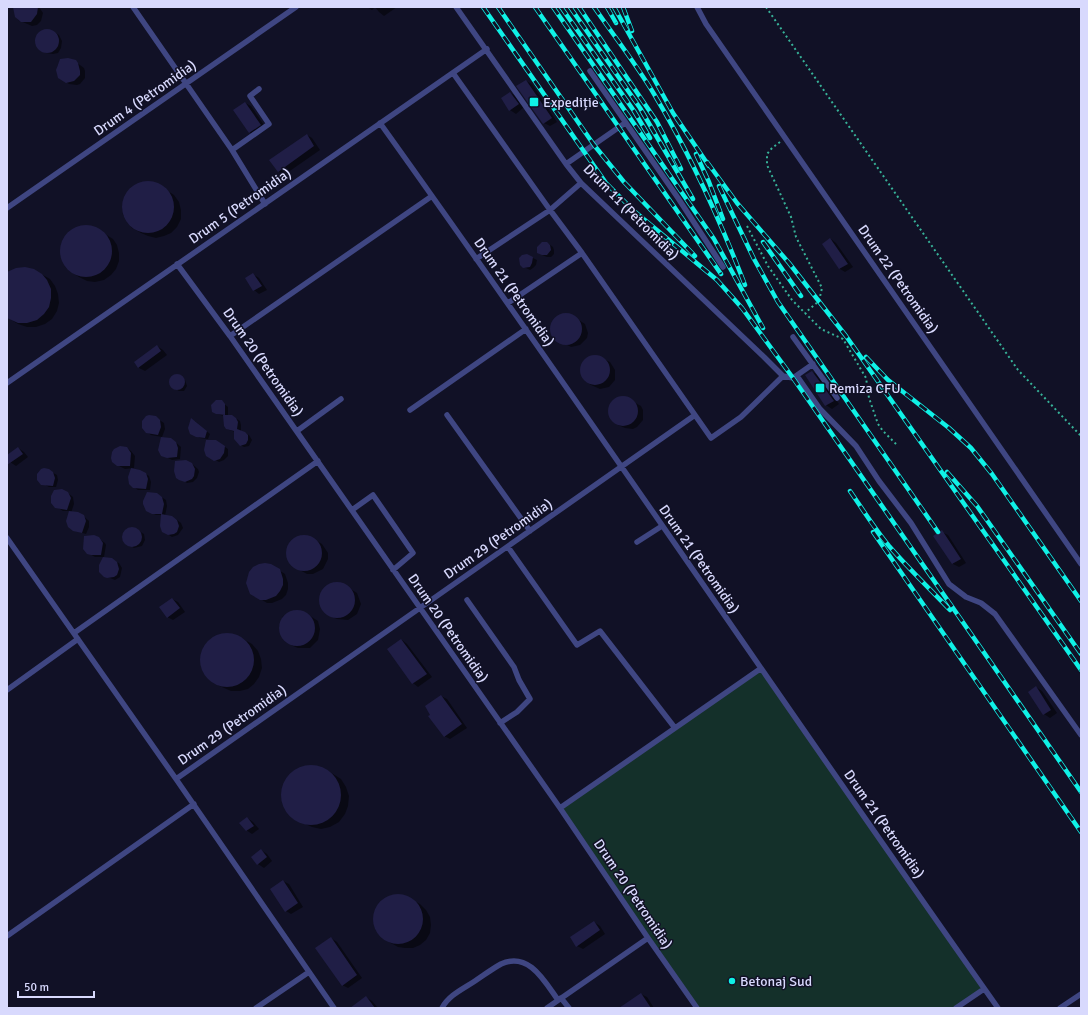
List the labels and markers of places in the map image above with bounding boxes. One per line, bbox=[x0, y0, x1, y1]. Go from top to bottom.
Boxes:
place label: Expediție bbox=[543, 94, 599, 111]
marker: Expediție bbox=[528, 96, 540, 108]
place label: Remiza CFU bbox=[829, 380, 901, 397]
marker: Remiza CFU bbox=[814, 382, 826, 394]
place label: Betonaj Sud bbox=[740, 973, 812, 990]
marker: Betonaj Sud bbox=[727, 976, 737, 986]

